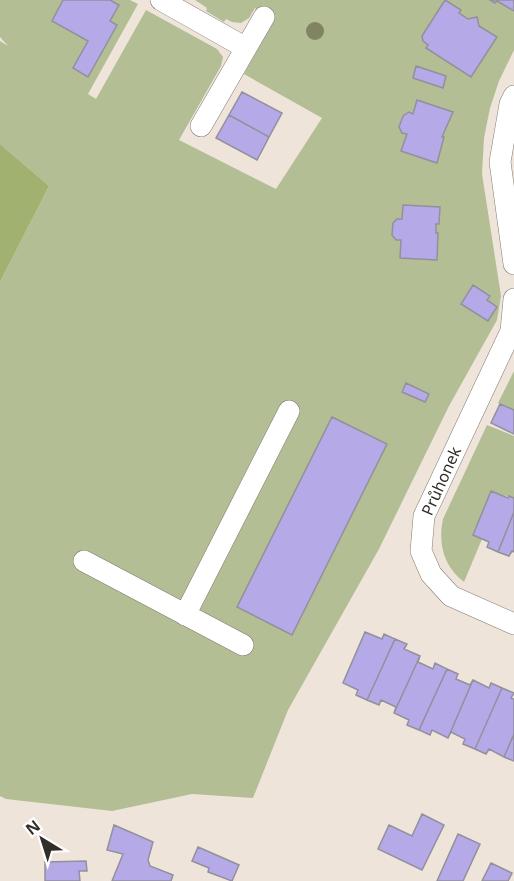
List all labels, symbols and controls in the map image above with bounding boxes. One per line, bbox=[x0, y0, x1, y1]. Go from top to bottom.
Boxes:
street label: Průhonek bbox=[416, 443, 466, 519]
north arrow bbox=[12, 809, 72, 869]
text: N bbox=[21, 815, 45, 840]

